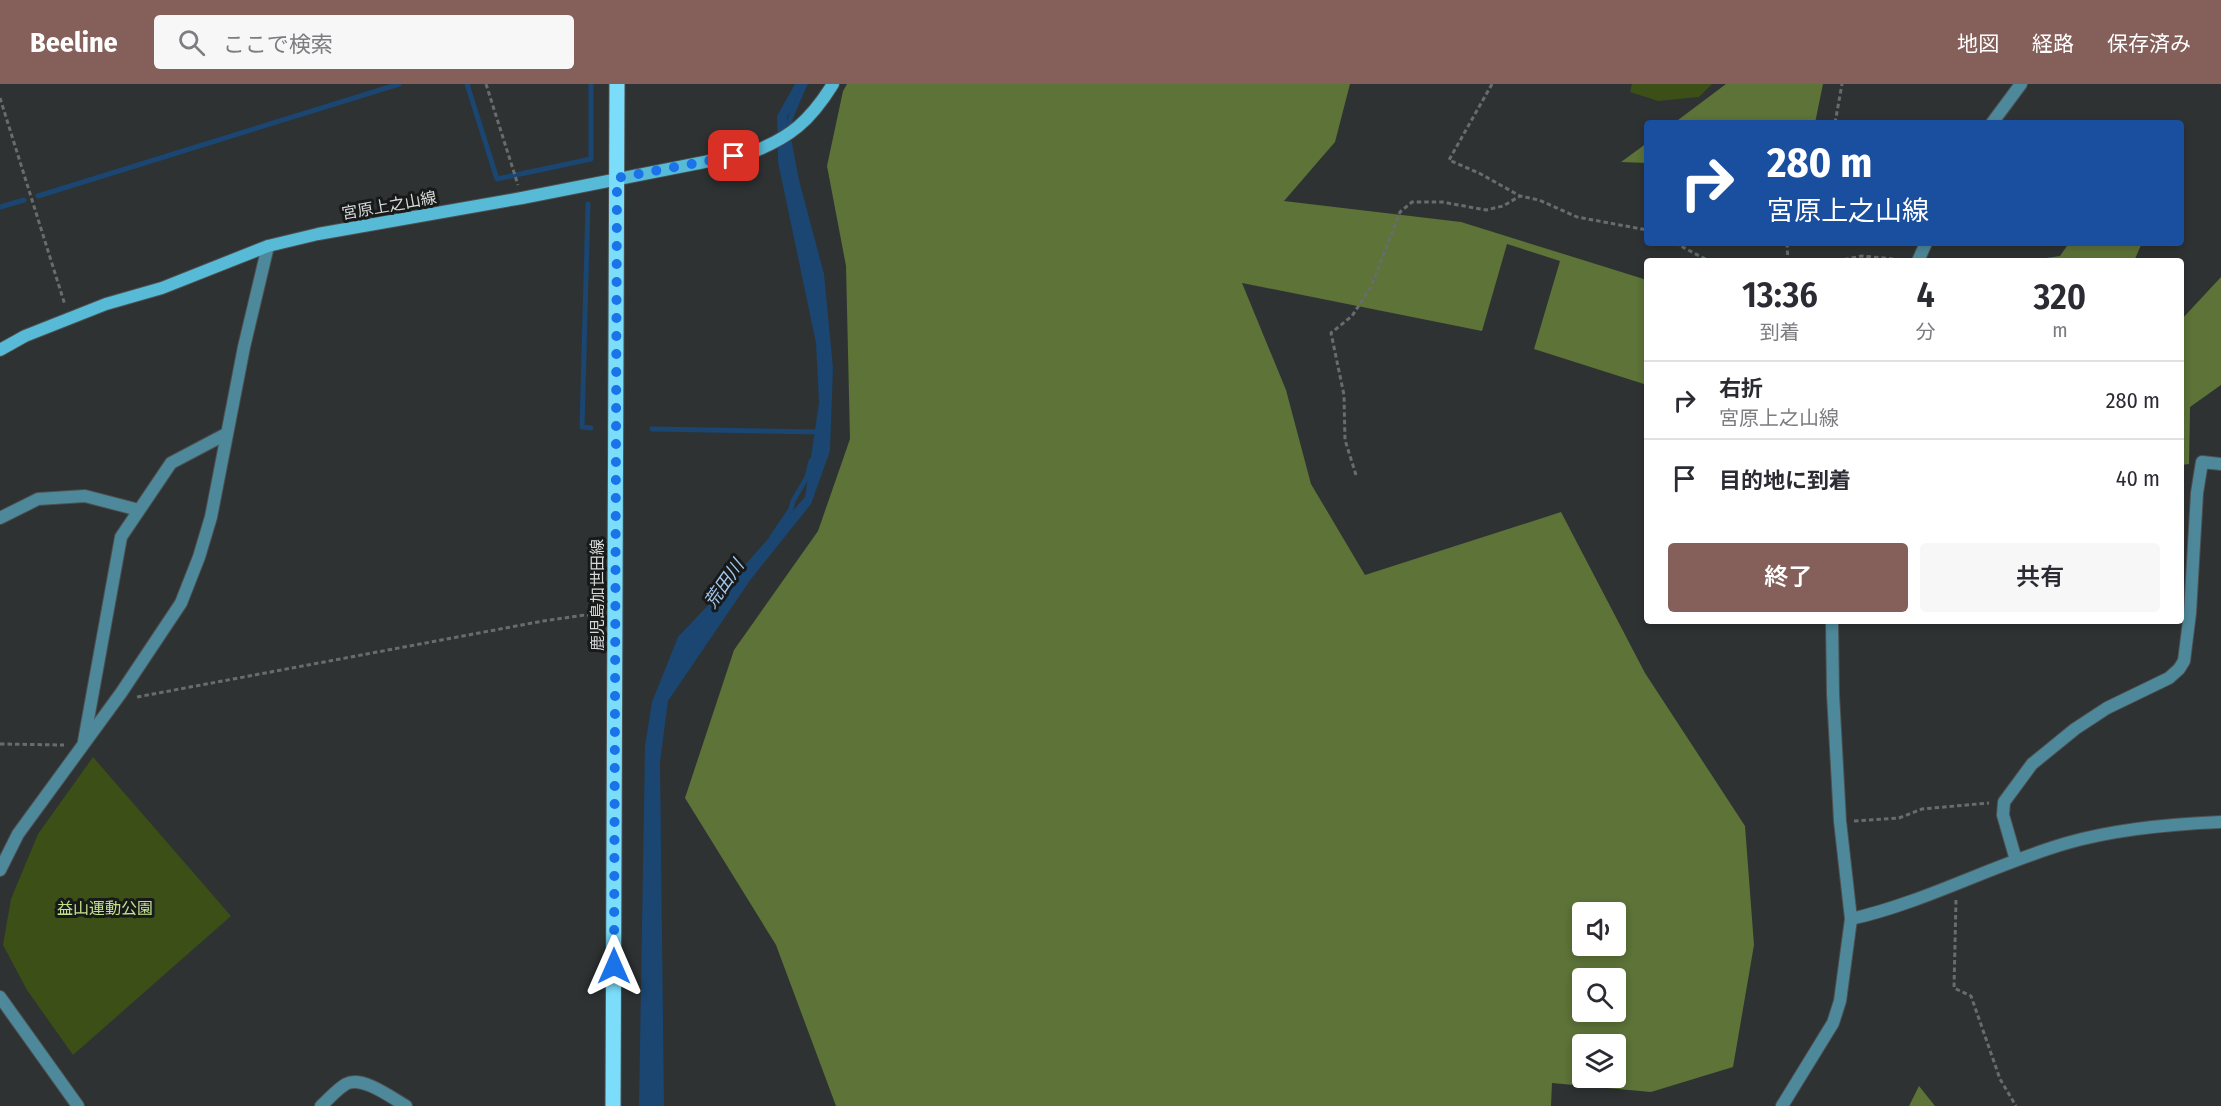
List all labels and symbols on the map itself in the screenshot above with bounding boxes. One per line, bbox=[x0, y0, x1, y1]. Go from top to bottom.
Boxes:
pin bbox=[708, 130, 759, 181]
street label: 宮原上之山線 bbox=[340, 188, 438, 223]
street label: 鹿児島加世田線 bbox=[588, 539, 607, 651]
water label: 荒田川 bbox=[700, 554, 750, 612]
park label: 益山運動公園 bbox=[57, 899, 153, 918]
position arrow bbox=[582, 934, 646, 998]

